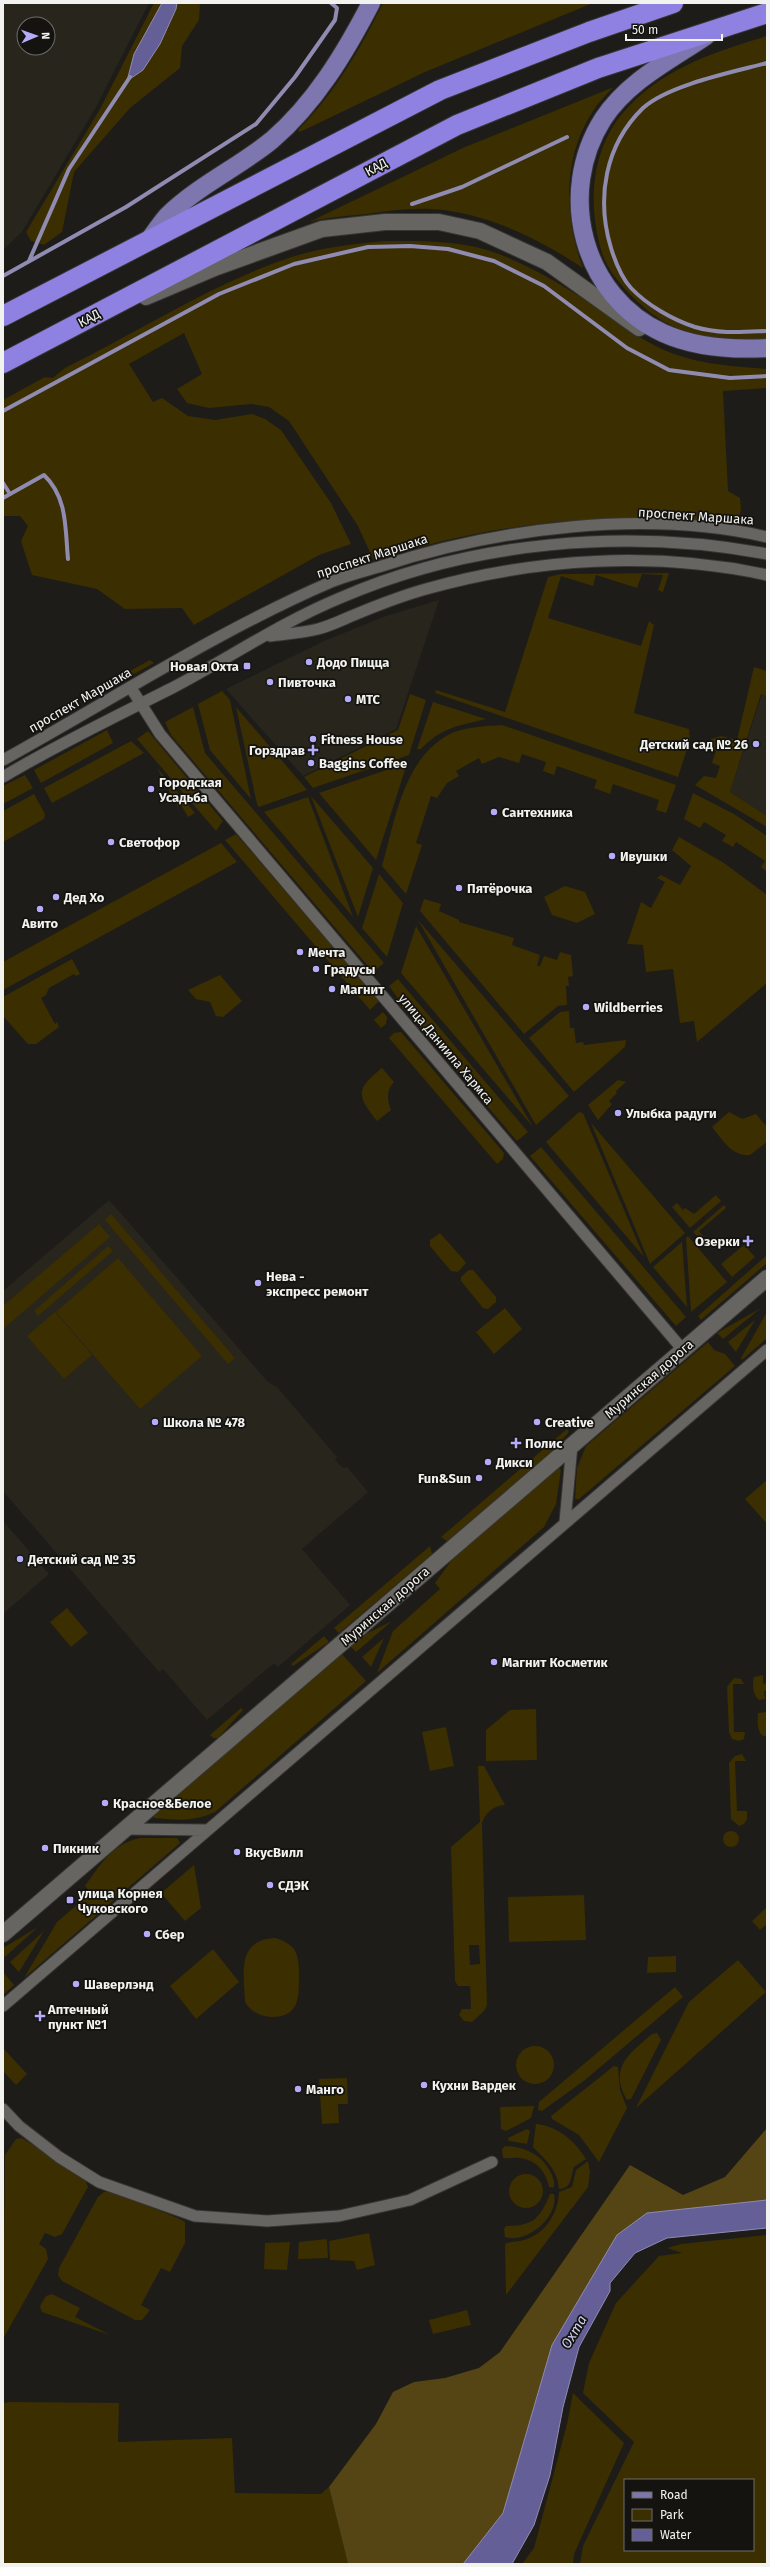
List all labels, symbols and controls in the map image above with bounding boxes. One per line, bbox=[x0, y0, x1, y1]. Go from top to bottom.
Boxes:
north arrow bbox=[16, 16, 56, 56]
scale bar bbox=[626, 16, 722, 42]
text: 50 m bbox=[632, 23, 658, 37]
text: N bbox=[39, 32, 52, 40]
street label: КАД bbox=[362, 155, 390, 179]
street label: КАД bbox=[75, 306, 103, 330]
street label: проспект Маршака bbox=[638, 504, 754, 528]
street label: проспект Маршака bbox=[315, 531, 429, 581]
place label: Додо Пицца bbox=[316, 655, 389, 670]
marker: Додо Пицца bbox=[304, 657, 314, 667]
place label: Новая Охта bbox=[170, 659, 239, 674]
marker: Новая Охта bbox=[242, 661, 252, 671]
street label: проспект Маршака bbox=[26, 665, 134, 735]
place label: Пивточка bbox=[278, 675, 336, 690]
marker: Пивточка bbox=[265, 677, 275, 687]
place label: МТС bbox=[356, 692, 381, 707]
marker: МТС bbox=[343, 694, 353, 704]
place label: Fitness House bbox=[321, 732, 403, 747]
marker: Fitness House bbox=[308, 734, 318, 744]
place label: Детский сад № 26 bbox=[639, 737, 748, 752]
marker: Детский сад № 26 bbox=[751, 739, 761, 749]
place label: Горздрав bbox=[249, 743, 305, 758]
marker: Горздрав bbox=[308, 745, 318, 755]
place label: Baggins Coffee bbox=[319, 756, 407, 771]
marker: Baggins Coffee bbox=[306, 758, 316, 768]
place label: Городская Усадьба bbox=[158, 775, 222, 805]
marker: Городская Усадьба bbox=[146, 784, 156, 794]
place label: Сантехника bbox=[502, 805, 573, 820]
marker: Сантехника bbox=[489, 807, 499, 817]
place label: Светофор bbox=[119, 835, 180, 850]
marker: Светофор bbox=[106, 837, 116, 847]
place label: Ивушки bbox=[620, 849, 667, 864]
marker: Ивушки bbox=[607, 851, 617, 861]
place label: Пятёрочка bbox=[467, 881, 532, 896]
marker: Пятёрочка bbox=[454, 883, 464, 893]
place label: Дед Хо bbox=[63, 890, 105, 905]
marker: Дед Хо bbox=[51, 892, 61, 902]
marker: Авито bbox=[35, 904, 45, 914]
place label: Авито bbox=[21, 916, 58, 931]
place label: Мечта bbox=[308, 945, 345, 960]
marker: Мечта bbox=[295, 947, 305, 957]
place label: Градусы bbox=[324, 962, 375, 977]
marker: Градусы bbox=[311, 964, 321, 974]
place label: Магнит bbox=[340, 982, 385, 997]
marker: Магнит bbox=[327, 984, 337, 994]
street label: улица Даниила Хармса bbox=[395, 991, 497, 1107]
place label: Wildberries bbox=[594, 1000, 663, 1015]
marker: Wildberries bbox=[581, 1002, 591, 1012]
place label: Улыбка радуги bbox=[625, 1106, 717, 1121]
marker: Улыбка радуги bbox=[613, 1108, 623, 1118]
place label: Озерки bbox=[695, 1234, 740, 1249]
marker: Озерки bbox=[743, 1236, 753, 1246]
place label: Нева - экспресс ремонт bbox=[266, 1269, 369, 1299]
marker: Нева - экспресс ремонт bbox=[253, 1278, 263, 1288]
street label: Муринская дорога bbox=[602, 1336, 696, 1422]
place label: Школа № 478 bbox=[163, 1415, 246, 1430]
place label: Creative bbox=[545, 1415, 594, 1430]
marker: Школа № 478 bbox=[150, 1417, 160, 1427]
marker: Creative bbox=[532, 1417, 542, 1427]
place label: Полис bbox=[525, 1436, 563, 1451]
marker: Полис bbox=[510, 1437, 522, 1449]
place label: Дикси bbox=[495, 1455, 533, 1470]
marker: Дикси bbox=[483, 1457, 493, 1467]
place label: Fun&Sun bbox=[418, 1471, 471, 1486]
marker: Fun&Sun bbox=[474, 1473, 484, 1483]
place label: Детский сад № 35 bbox=[27, 1552, 136, 1567]
marker: Детский сад № 35 bbox=[15, 1554, 25, 1564]
street label: Муринская дорога bbox=[338, 1563, 432, 1649]
place label: Магнит Косметик bbox=[502, 1655, 609, 1670]
marker: Магнит Косметик bbox=[489, 1657, 499, 1667]
place label: Красное&Белое bbox=[113, 1796, 211, 1811]
marker: Красное&Белое bbox=[100, 1798, 110, 1808]
place label: Пикник bbox=[53, 1841, 100, 1856]
marker: Пикник bbox=[40, 1843, 50, 1853]
place label: ВкусВилл bbox=[245, 1845, 304, 1860]
marker: ВкусВилл bbox=[232, 1847, 242, 1857]
place label: СДЭК bbox=[278, 1878, 310, 1893]
marker: СДЭК bbox=[265, 1880, 275, 1890]
place label: улица Корнея Чуковского bbox=[77, 1886, 163, 1916]
marker: улица Корнея Чуковского bbox=[65, 1895, 75, 1905]
place label: Сбер bbox=[155, 1927, 185, 1942]
marker: Сбер bbox=[142, 1929, 152, 1939]
place label: Шаверлэнд bbox=[84, 1977, 154, 1992]
marker: Шаверлэнд bbox=[71, 1979, 81, 1989]
place label: Аптечный пункт №1 bbox=[47, 2002, 109, 2032]
marker: Аптечный пункт №1 bbox=[35, 2011, 45, 2021]
place label: Кухни Вардек bbox=[432, 2078, 517, 2093]
marker: Кухни Вардек bbox=[419, 2080, 429, 2090]
place label: Манго bbox=[306, 2082, 344, 2097]
marker: Манго bbox=[293, 2084, 303, 2094]
water label: Охта bbox=[557, 2312, 591, 2352]
legend bbox=[624, 2479, 754, 2551]
text: Road bbox=[660, 2488, 688, 2502]
text: Park bbox=[660, 2508, 684, 2522]
text: Water bbox=[660, 2528, 692, 2542]

